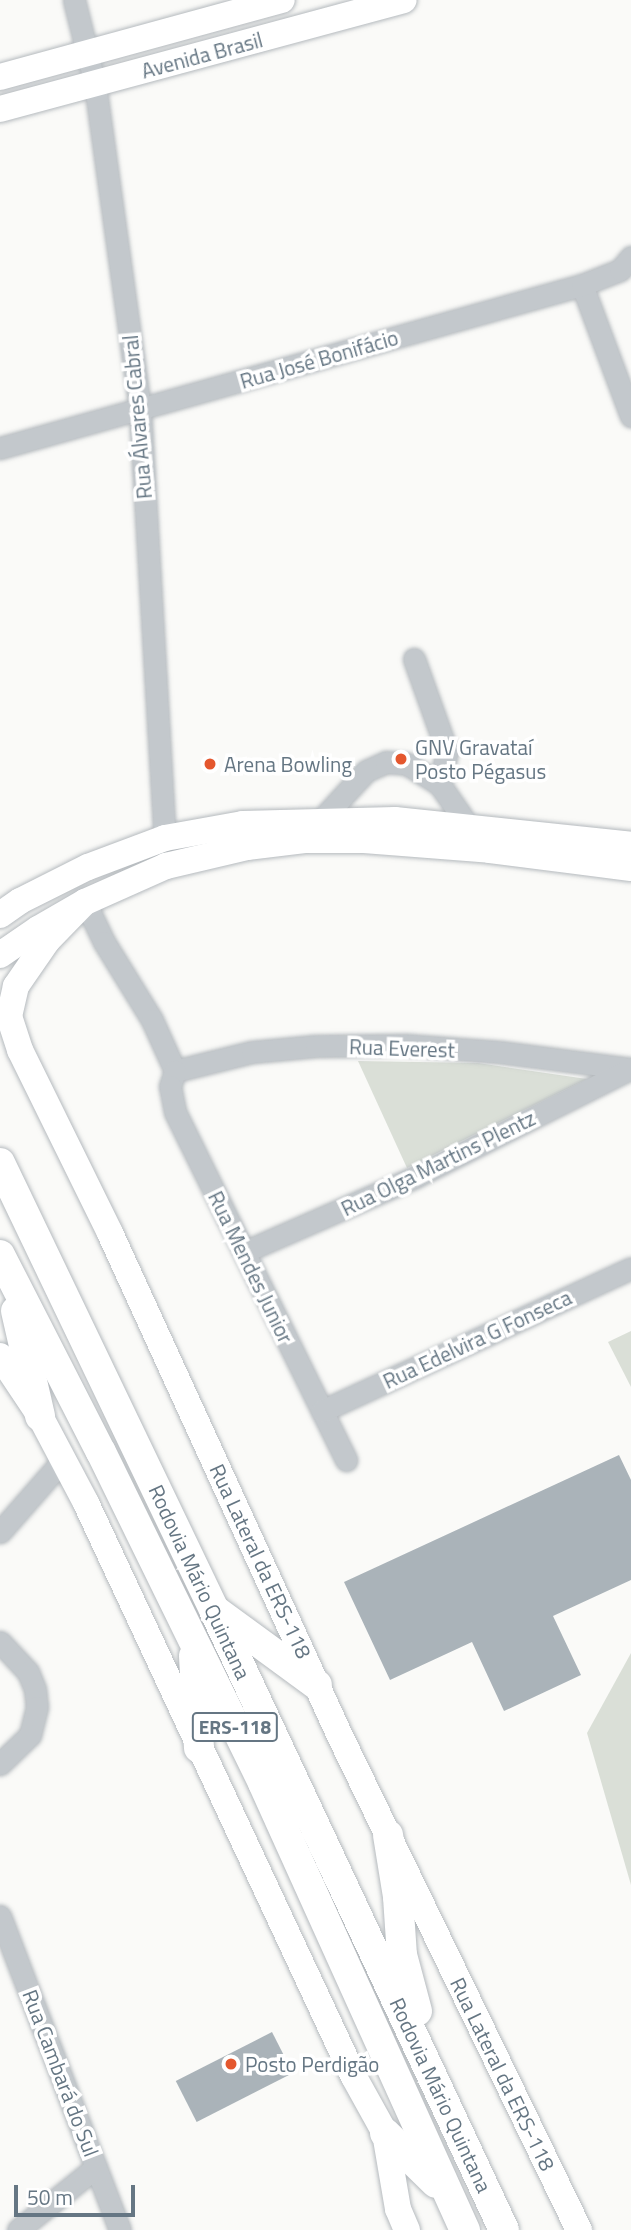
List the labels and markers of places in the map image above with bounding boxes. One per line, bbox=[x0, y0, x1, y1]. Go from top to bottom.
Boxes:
place label: GNV Gravataí Posto Pégasus bbox=[415, 734, 546, 784]
place label: Arena Bowling bbox=[224, 751, 352, 777]
marker: GNV Gravataí Posto Pégasus bbox=[393, 751, 409, 767]
marker: Arena Bowling bbox=[202, 756, 218, 772]
place label: Posto Perdigão bbox=[245, 2051, 379, 2077]
marker: Posto Perdigão bbox=[223, 2056, 239, 2072]

